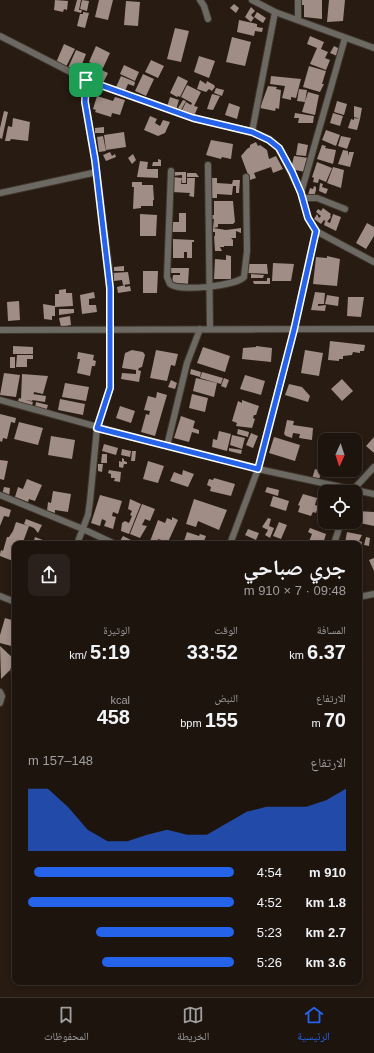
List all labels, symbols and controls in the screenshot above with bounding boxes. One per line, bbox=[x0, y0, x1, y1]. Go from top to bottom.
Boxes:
pin bbox=[69, 63, 103, 97]
icon: arrive bbox=[75, 69, 97, 91]
north arrow bbox=[318, 433, 362, 477]
map controls bbox=[318, 433, 362, 529]
button: locate bbox=[318, 485, 362, 529]
button: share bbox=[28, 554, 70, 596]
text: جري صباحي bbox=[243, 555, 346, 580]
text: 09:48 · 7 × 910 m bbox=[244, 583, 346, 598]
text: الوتيرة bbox=[103, 624, 130, 636]
text: الوقت bbox=[214, 624, 238, 636]
text: المسافة bbox=[317, 624, 346, 636]
text: 5:19 bbox=[90, 641, 130, 663]
text: 33:52 bbox=[187, 641, 238, 663]
text: 6.37 bbox=[307, 641, 346, 663]
text: /km bbox=[69, 649, 90, 661]
text: km bbox=[289, 649, 307, 661]
text: النبض bbox=[215, 692, 238, 704]
text: الارتفاع bbox=[316, 692, 346, 704]
text: kcal bbox=[110, 694, 130, 706]
text: 458 bbox=[97, 706, 130, 728]
text: 155 bbox=[205, 709, 238, 731]
text: 70 bbox=[324, 709, 346, 731]
text: bpm bbox=[180, 717, 205, 729]
text: m bbox=[312, 717, 324, 729]
text: 148–157 m bbox=[28, 753, 93, 768]
text: الارتفاع bbox=[311, 755, 346, 770]
text: 4:54 bbox=[257, 865, 282, 880]
text: 910 m bbox=[309, 865, 346, 880]
text: 4:52 bbox=[257, 895, 282, 910]
text: 1.8 km bbox=[306, 895, 346, 910]
text: 5:23 bbox=[257, 925, 282, 940]
text: 2.7 km bbox=[306, 925, 346, 940]
text: 5:26 bbox=[257, 955, 282, 970]
text: 3.6 km bbox=[306, 955, 346, 970]
tab: المحفوظات bbox=[44, 1004, 89, 1047]
tab: الخريطة bbox=[177, 1004, 209, 1047]
tab: الرئيسية bbox=[297, 1004, 330, 1047]

